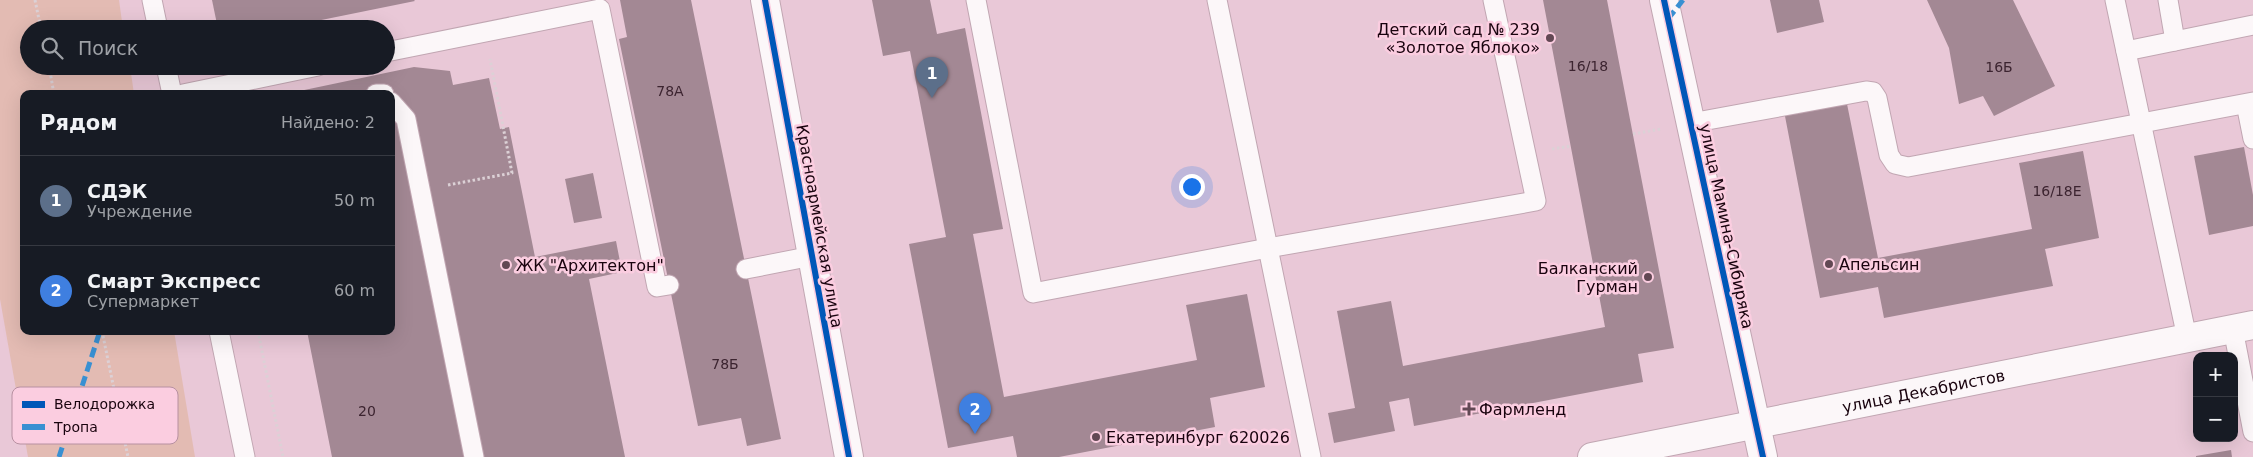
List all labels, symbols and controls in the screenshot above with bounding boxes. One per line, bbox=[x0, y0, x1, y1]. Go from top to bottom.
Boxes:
search box bbox=[20, 20, 395, 75]
place label: Детский сад № 239 «Золотое Яблоко» bbox=[1377, 20, 1540, 57]
marker: Детский сад № 239 «Золотое Яблоко» bbox=[1544, 32, 1556, 44]
icon: search bbox=[38, 34, 66, 62]
text: Поиск bbox=[78, 37, 138, 59]
pin: 1 bbox=[916, 57, 948, 98]
house number: 16/18 bbox=[1568, 58, 1608, 74]
house number: 16Б bbox=[1985, 59, 2013, 75]
house number: 78А bbox=[656, 83, 684, 99]
text: Рядом bbox=[40, 111, 117, 135]
text: Найдено: 2 bbox=[281, 113, 375, 132]
street label: улица Мамина-Сибиряка bbox=[1695, 122, 1758, 330]
street label: Красноармейская улица bbox=[792, 123, 847, 329]
your location bbox=[1179, 174, 1205, 200]
text: СДЭК bbox=[87, 180, 147, 202]
house number: 16/18Е bbox=[2032, 183, 2082, 199]
text: 1 bbox=[50, 191, 62, 210]
text: 50 m bbox=[334, 191, 375, 210]
text: Учреждение bbox=[87, 202, 192, 221]
place label: Апельсин bbox=[1839, 255, 1920, 274]
place label: ЖК "Архитектон" bbox=[516, 256, 664, 275]
marker: Апельсин bbox=[1823, 258, 1835, 270]
marker: ЖК "Архитектон" bbox=[500, 259, 512, 271]
place label: Балканский Гурман bbox=[1538, 259, 1638, 296]
text: Смарт Экспресс bbox=[87, 270, 261, 292]
marker: Балканский Гурман bbox=[1642, 271, 1654, 283]
text: 2 bbox=[50, 281, 62, 300]
text: 60 m bbox=[334, 281, 375, 300]
text: Супермаркет bbox=[87, 292, 199, 311]
map controls bbox=[2193, 352, 2238, 442]
button: + bbox=[2193, 352, 2238, 397]
house number: 78Б bbox=[711, 356, 739, 372]
street label: улица Декабристов bbox=[1841, 366, 2007, 417]
legend bbox=[12, 387, 178, 444]
pin: 2 bbox=[959, 393, 991, 434]
text: Велодорожка bbox=[54, 396, 155, 412]
button: − bbox=[2193, 397, 2238, 442]
place label: Фармленд bbox=[1479, 400, 1566, 419]
house number: 20 bbox=[358, 403, 376, 419]
marker: Фармленд bbox=[1463, 403, 1475, 415]
text: Тропа bbox=[53, 419, 98, 435]
place label: Екатеринбург 620026 bbox=[1106, 428, 1290, 447]
marker: Екатеринбург 620026 bbox=[1090, 431, 1102, 443]

